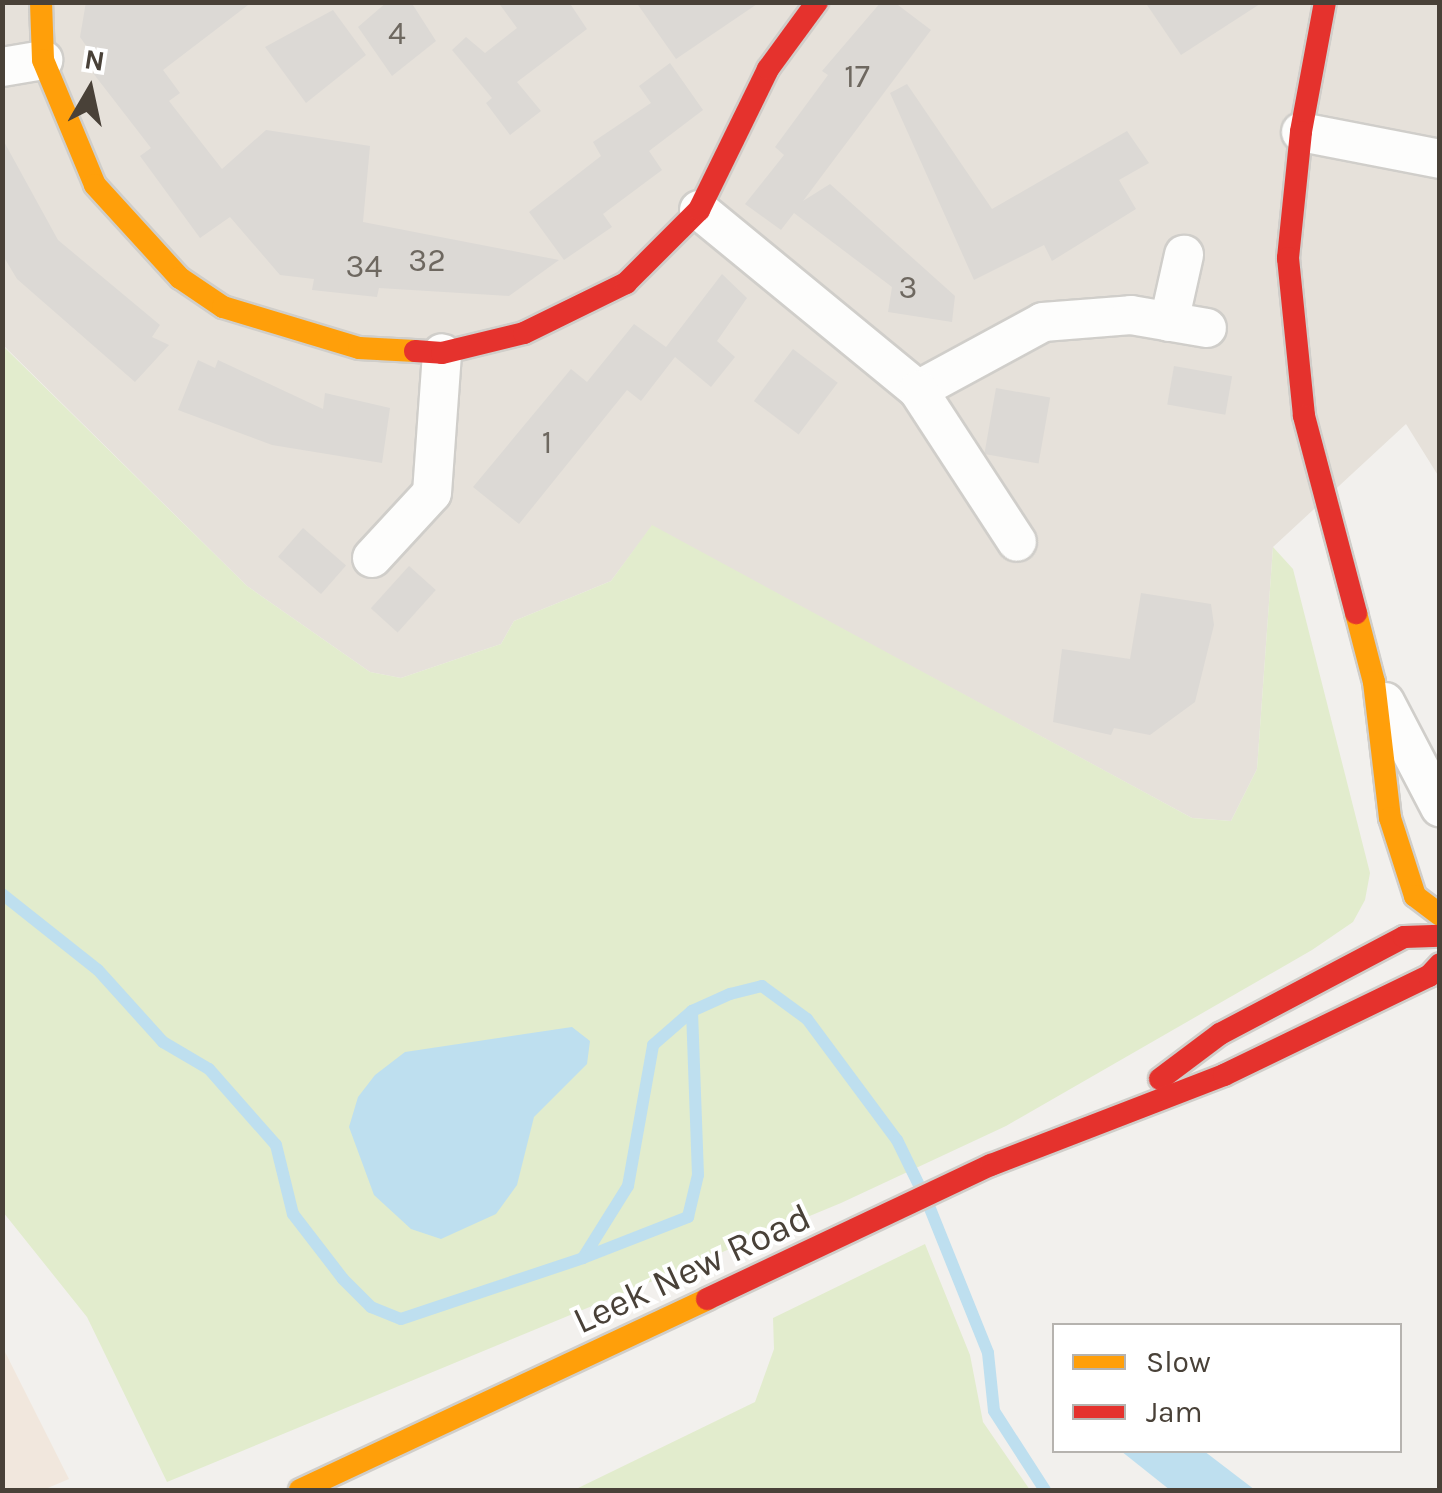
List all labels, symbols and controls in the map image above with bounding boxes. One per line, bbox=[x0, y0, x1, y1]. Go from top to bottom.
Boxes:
house number: 4 bbox=[388, 15, 406, 53]
north arrow bbox=[40, 40, 140, 140]
text: N bbox=[82, 42, 107, 78]
house number: 17 bbox=[844, 58, 870, 96]
house number: 32 bbox=[408, 242, 446, 280]
house number: 34 bbox=[346, 248, 382, 286]
house number: 3 bbox=[899, 269, 917, 307]
house number: 1 bbox=[542, 424, 552, 462]
street label: Leek New Road bbox=[566, 1194, 818, 1344]
legend bbox=[1052, 1323, 1402, 1453]
text: Slow bbox=[1146, 1344, 1211, 1380]
text: Jam bbox=[1146, 1394, 1203, 1430]

